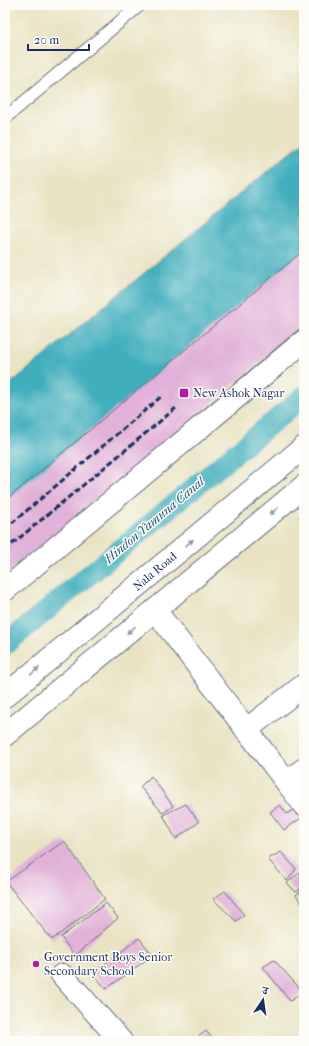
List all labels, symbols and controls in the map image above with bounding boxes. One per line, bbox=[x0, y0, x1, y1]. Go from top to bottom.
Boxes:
scale bar bbox=[28, 26, 89, 52]
text: 20 m bbox=[34, 33, 59, 47]
place label: New Ashok Nagar bbox=[193, 386, 285, 400]
marker: New Ashok Nagar bbox=[178, 387, 190, 399]
water label: Hindon Yamuna Canal bbox=[100, 473, 208, 567]
one-way arrow bbox=[269, 506, 279, 515]
one-way arrow bbox=[183, 539, 194, 548]
street label: Nala Road bbox=[130, 549, 180, 593]
one-way arrow bbox=[126, 626, 137, 635]
one-way arrow bbox=[30, 667, 40, 676]
place label: Government Boys Senior Secondary School bbox=[44, 950, 173, 978]
marker: Government Boys Senior Secondary School bbox=[31, 959, 41, 969]
north arrow bbox=[243, 980, 283, 1020]
text: उ bbox=[260, 984, 271, 998]

